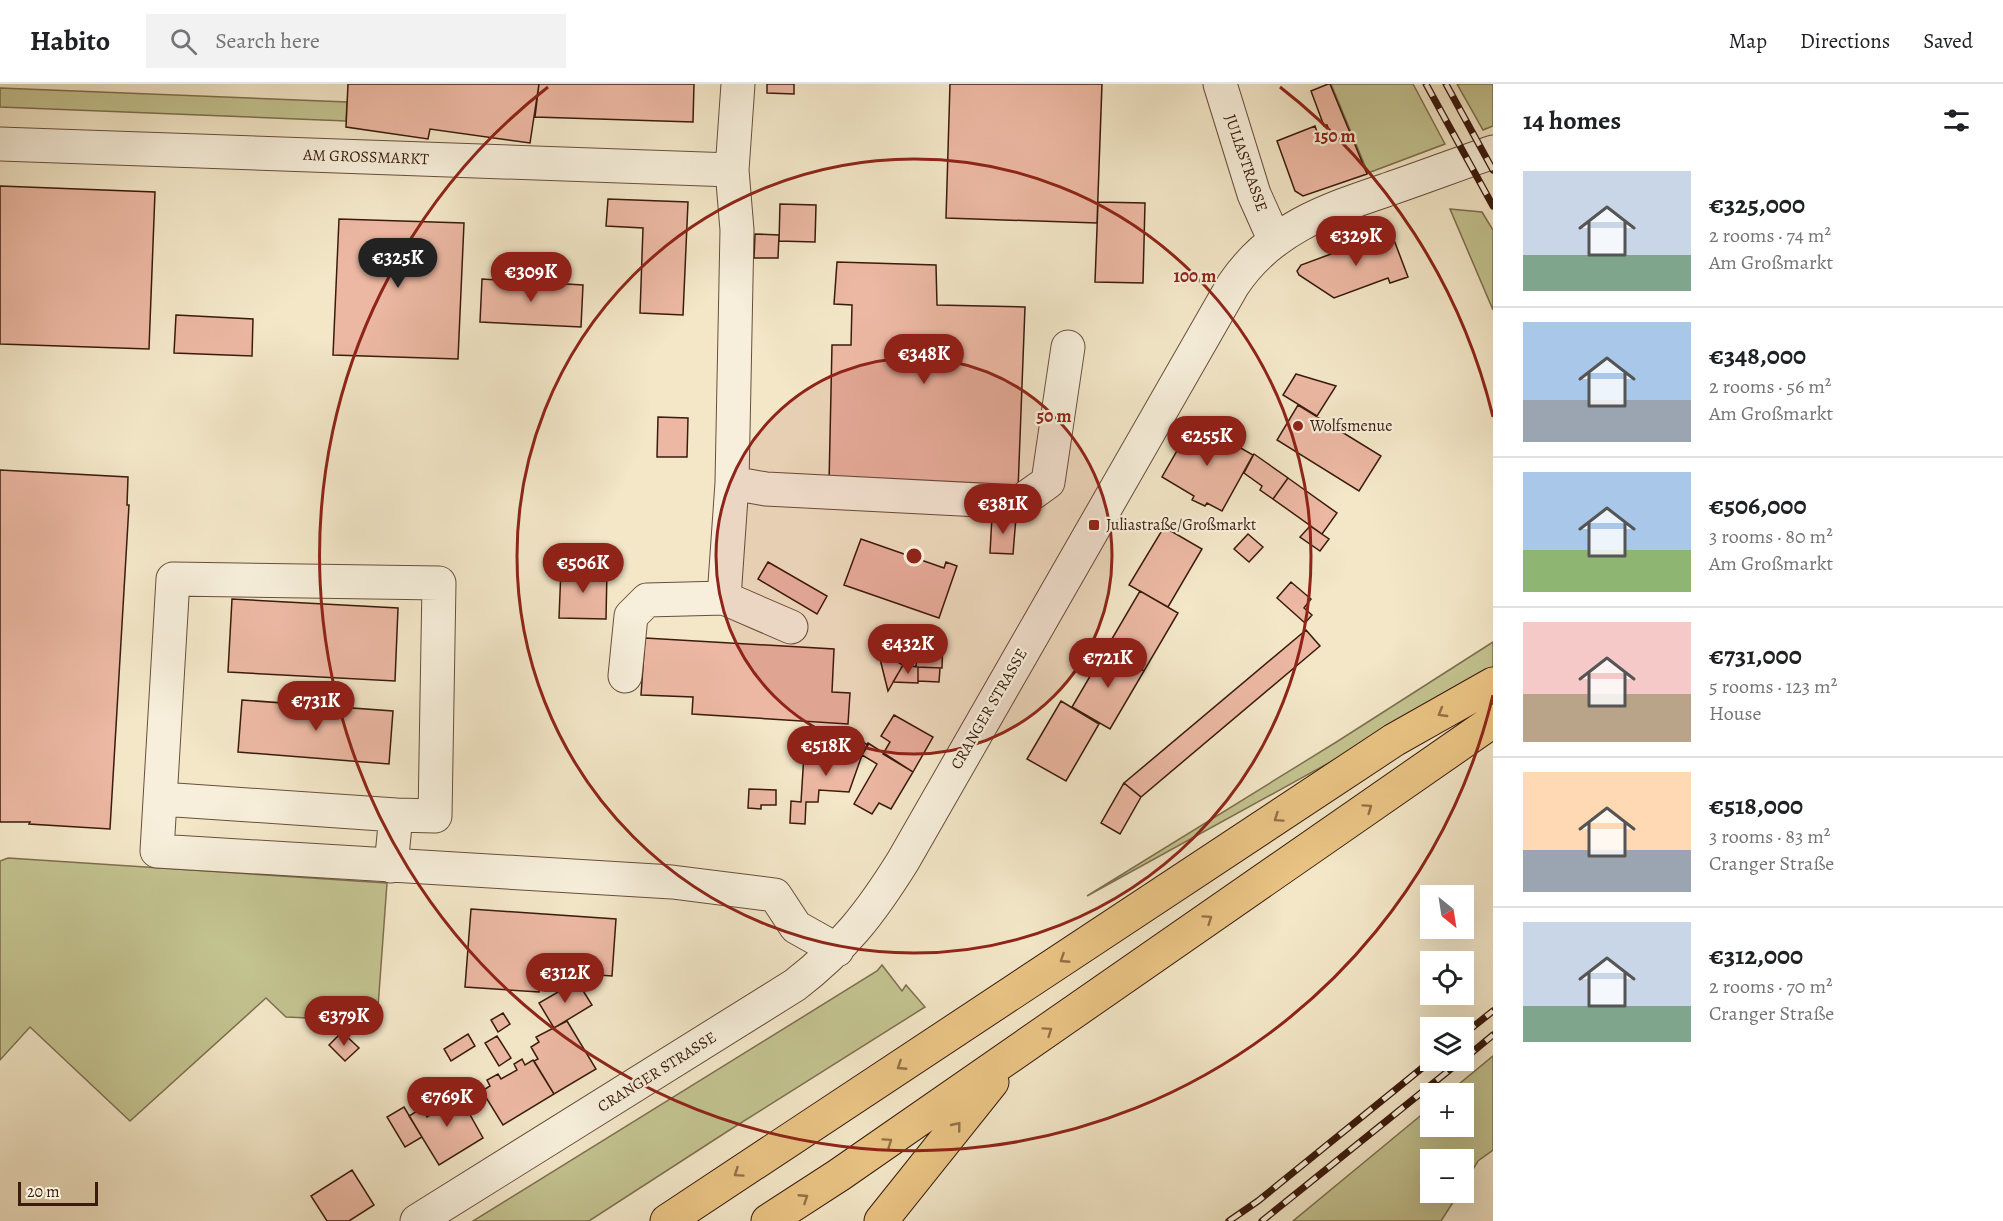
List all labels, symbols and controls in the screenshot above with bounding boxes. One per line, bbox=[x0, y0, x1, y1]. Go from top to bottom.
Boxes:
search box bbox=[146, 14, 566, 68]
text: Habito bbox=[30, 22, 110, 60]
icon: search bbox=[167, 25, 200, 58]
text: Search here bbox=[215, 26, 320, 56]
text: Map bbox=[1729, 27, 1767, 55]
text: Directions bbox=[1800, 27, 1890, 55]
text: Saved bbox=[1923, 27, 1973, 55]
text: 14 homes bbox=[1523, 103, 1621, 138]
icon: filters bbox=[1940, 104, 1973, 137]
street label: JULIASTRASSE bbox=[1219, 111, 1273, 215]
text: 150 m bbox=[1314, 124, 1356, 148]
street label: AM GROSSMARKT bbox=[302, 144, 430, 170]
text: €325,000 bbox=[1709, 187, 1805, 222]
icon: home bbox=[1571, 195, 1643, 267]
pin: €329K bbox=[1314, 216, 1398, 267]
text: €329K bbox=[1330, 222, 1382, 249]
text: 2 rooms · 74 m² bbox=[1709, 222, 1831, 249]
pin: €325K bbox=[356, 238, 440, 289]
text: €325K bbox=[372, 244, 424, 271]
text: Am Großmarkt bbox=[1709, 249, 1833, 276]
pin: €309K bbox=[489, 252, 573, 303]
text: €309K bbox=[505, 258, 557, 285]
text: 100 m bbox=[1174, 264, 1216, 288]
pin: €348K bbox=[882, 334, 966, 385]
text: €348,000 bbox=[1709, 338, 1806, 373]
text: €348K bbox=[898, 340, 950, 367]
icon: home bbox=[1571, 346, 1643, 418]
text: 2 rooms · 56 m² bbox=[1709, 373, 1831, 400]
text: Am Großmarkt bbox=[1709, 400, 1833, 427]
text: 50 m bbox=[1037, 404, 1071, 428]
place label: Wolfsmenue bbox=[1309, 415, 1392, 437]
pin: €255K bbox=[1165, 416, 1249, 467]
marker: Wolfsmenue bbox=[1291, 419, 1305, 433]
text: €255K bbox=[1181, 422, 1233, 449]
pin: €381K bbox=[961, 484, 1045, 535]
text: €506,000 bbox=[1709, 488, 1806, 523]
text: €381K bbox=[978, 490, 1028, 517]
icon: home bbox=[1571, 496, 1643, 568]
place label: Juliastraße/Großmarkt bbox=[1106, 514, 1256, 536]
marker: Juliastraße/Großmarkt bbox=[1087, 518, 1101, 532]
text: 3 rooms · 80 m² bbox=[1709, 523, 1833, 550]
pin: €506K bbox=[541, 543, 625, 594]
centre of rings bbox=[904, 546, 924, 566]
text: €506K bbox=[557, 549, 609, 576]
text: Am Großmarkt bbox=[1709, 550, 1833, 577]
pin: €432K bbox=[866, 624, 950, 675]
text: €432K bbox=[882, 630, 934, 657]
pin: €721K bbox=[1066, 638, 1150, 689]
text: €731,000 bbox=[1709, 638, 1802, 673]
street label: CRANGER STRASSE bbox=[945, 644, 1033, 774]
text: €721K bbox=[1083, 644, 1133, 671]
icon: home bbox=[1571, 646, 1643, 718]
text: 5 rooms · 123 m² bbox=[1709, 673, 1837, 700]
pin: €731K bbox=[274, 681, 358, 732]
text: €731K bbox=[292, 687, 340, 714]
text: House bbox=[1709, 700, 1761, 727]
one-way arrow bbox=[1438, 706, 1448, 717]
pin: €518K bbox=[784, 726, 868, 777]
text: €518K bbox=[801, 732, 851, 759]
text: €518,000 bbox=[1709, 788, 1803, 823]
icon: home bbox=[1571, 796, 1643, 868]
one-way arrow bbox=[1361, 804, 1372, 815]
one-way arrow bbox=[1273, 810, 1284, 821]
text: 3 rooms · 83 m² bbox=[1709, 823, 1830, 850]
text: Cranger Straße bbox=[1709, 850, 1834, 877]
north arrow bbox=[1420, 885, 1474, 939]
map controls bbox=[1420, 885, 1474, 1203]
one-way arrow bbox=[1201, 915, 1212, 926]
text: €312,000 bbox=[1709, 938, 1803, 973]
icon: home bbox=[1571, 946, 1643, 1018]
button: locate bbox=[1420, 951, 1474, 1005]
one-way arrow bbox=[1060, 952, 1071, 963]
pin: €312K bbox=[523, 953, 607, 1004]
text: €312K bbox=[540, 959, 590, 986]
text: 2 rooms · 70 m² bbox=[1709, 973, 1833, 1000]
pin: €379K bbox=[302, 996, 386, 1047]
text: Cranger Straße bbox=[1709, 1000, 1834, 1027]
text: €379K bbox=[318, 1002, 370, 1029]
button: layers bbox=[1420, 1017, 1474, 1071]
street label: CRANGER STRASSE bbox=[593, 1027, 721, 1117]
one-way arrow bbox=[1041, 1027, 1052, 1038]
one-way arrow bbox=[897, 1059, 908, 1070]
pin: €769K bbox=[405, 1077, 489, 1128]
text: €769K bbox=[421, 1083, 473, 1110]
button: + bbox=[1420, 1083, 1474, 1137]
one-way arrow bbox=[950, 1122, 961, 1133]
one-way arrow bbox=[881, 1138, 892, 1149]
button: − bbox=[1420, 1149, 1474, 1203]
one-way arrow bbox=[734, 1166, 745, 1177]
scale bar bbox=[18, 1179, 98, 1206]
text: 20 m bbox=[27, 1181, 60, 1203]
one-way arrow bbox=[797, 1194, 808, 1205]

